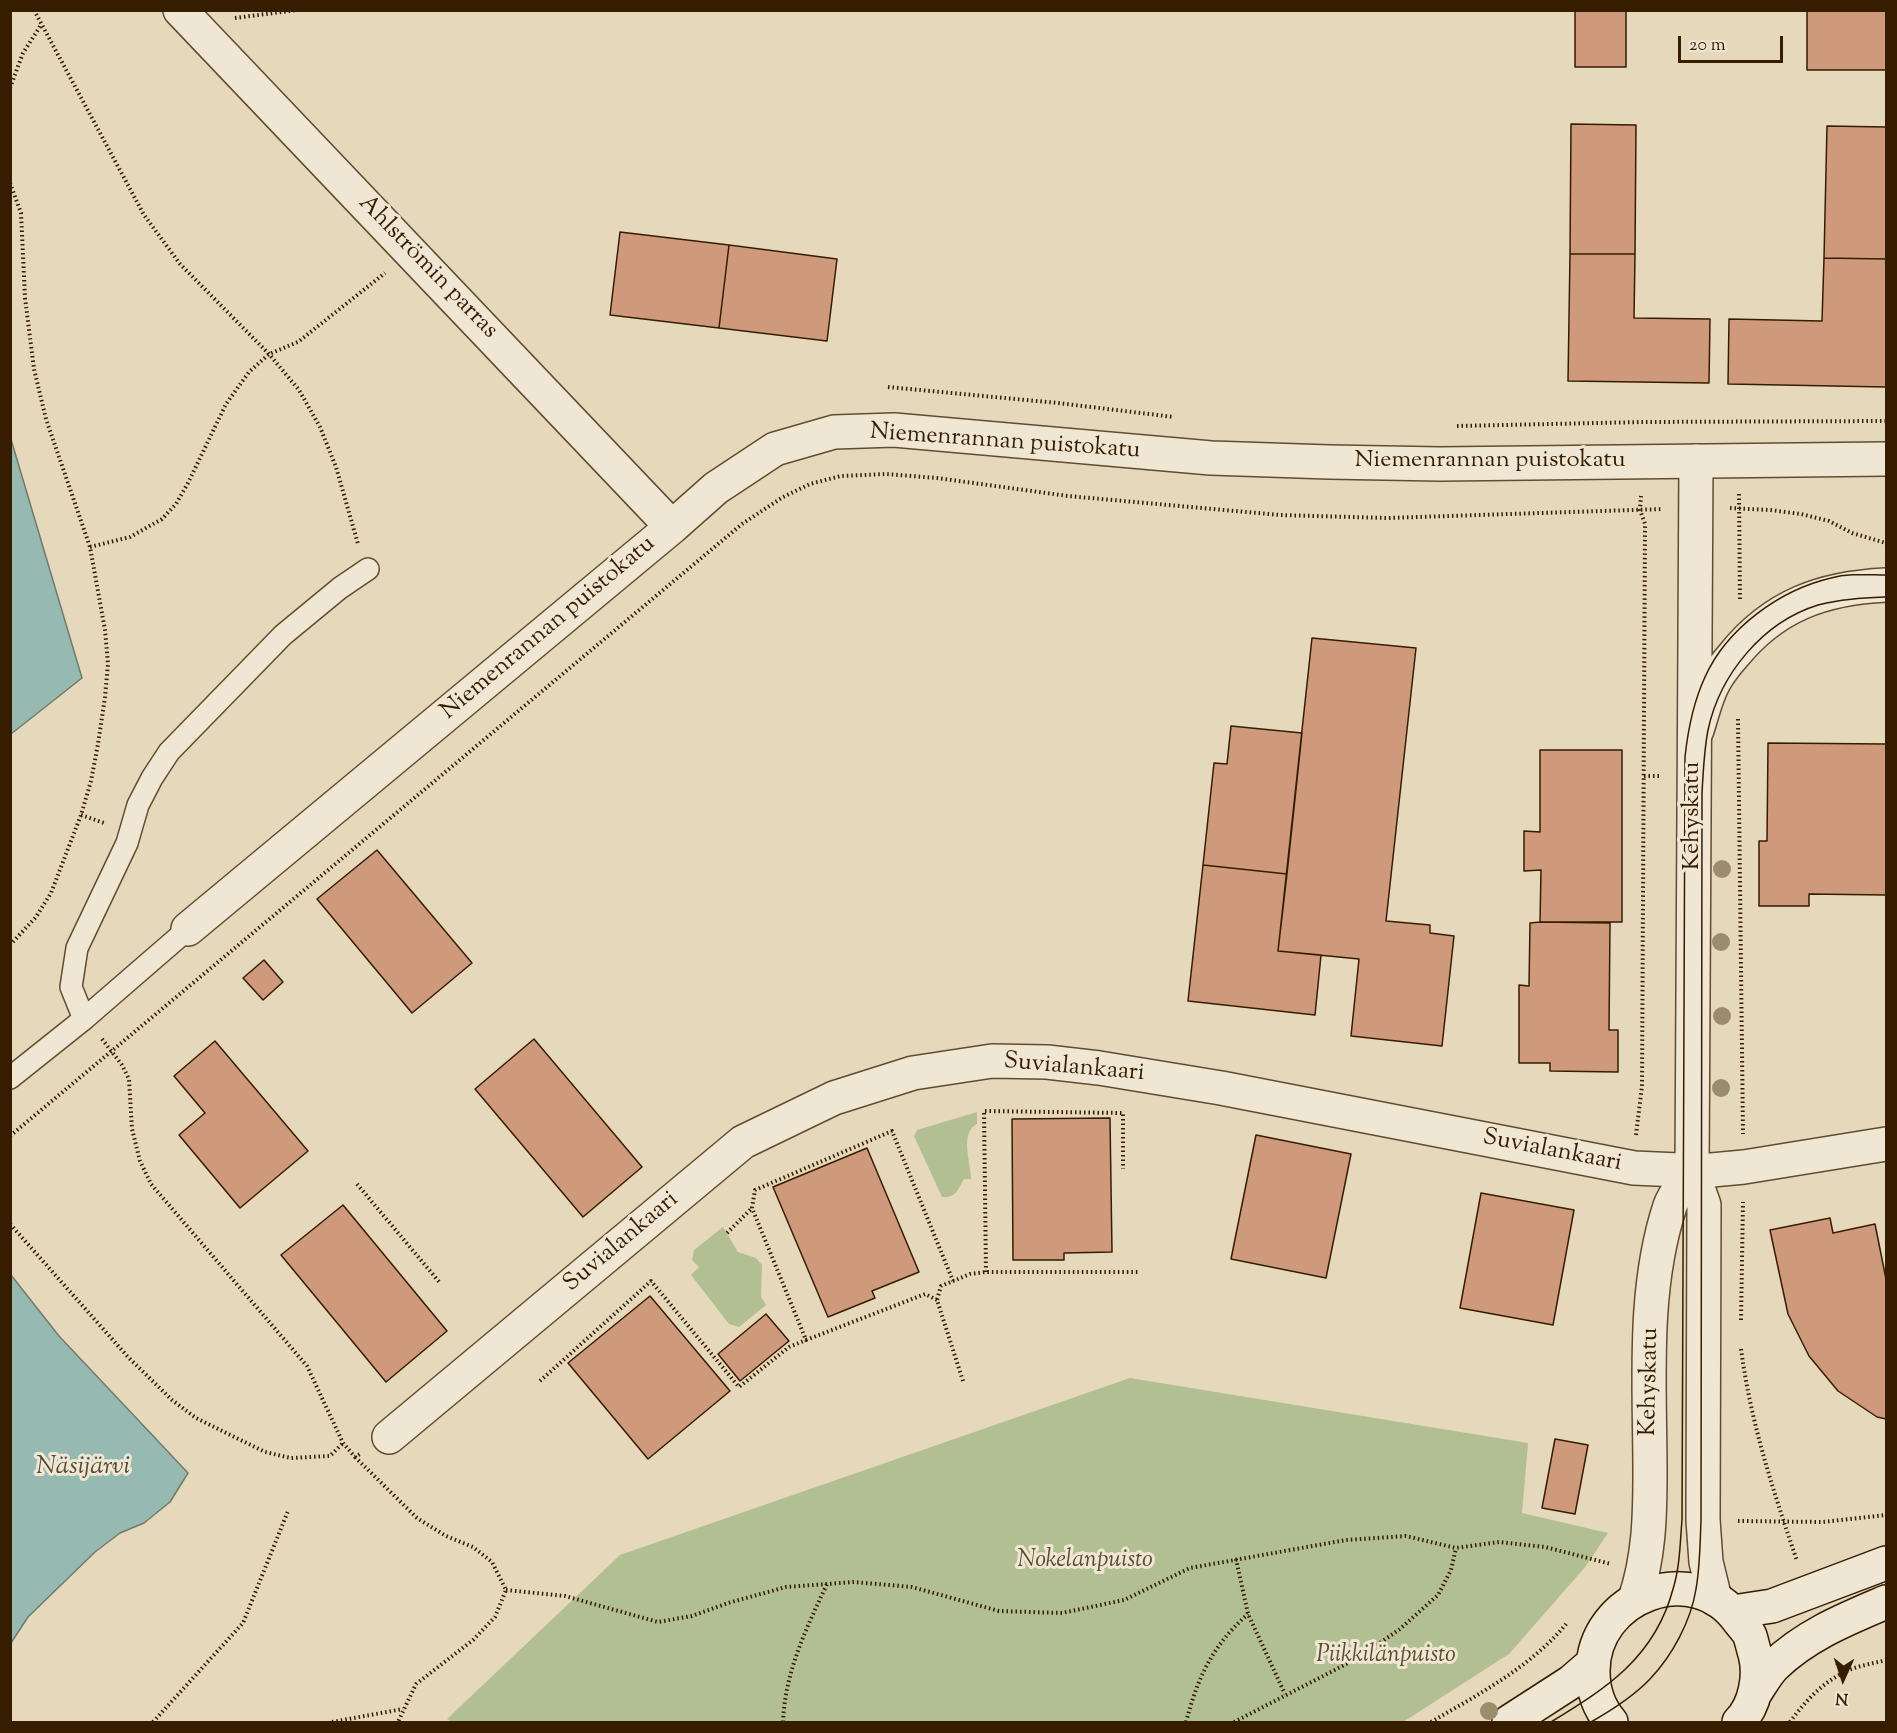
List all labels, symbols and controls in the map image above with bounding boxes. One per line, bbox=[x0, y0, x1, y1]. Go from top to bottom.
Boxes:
scale bar bbox=[1681, 24, 1786, 62]
text: 20 m bbox=[1689, 33, 1726, 59]
street label: Ahlströmin parras bbox=[351, 190, 503, 346]
street label: Niemenrannan puistokatu bbox=[869, 419, 1141, 467]
street label: Niemenrannan puistokatu bbox=[1355, 448, 1625, 476]
street label: Niemenrannan puistokatu bbox=[436, 531, 662, 727]
street label: Kehyskatu bbox=[1680, 762, 1708, 870]
street label: Suvialankaari bbox=[1002, 1049, 1146, 1089]
street label: Suvialankaari bbox=[1480, 1124, 1624, 1180]
street label: Suvialankaari bbox=[559, 1187, 685, 1299]
street label: Kehyskatu bbox=[1636, 1327, 1666, 1437]
water label: Näsijärvi bbox=[36, 1453, 130, 1485]
park label: Nokelanpuisto bbox=[1017, 1548, 1153, 1576]
park label: Piikkilänpuisto bbox=[1316, 1643, 1456, 1671]
north arrow bbox=[1813, 1649, 1873, 1709]
text: N bbox=[1835, 1686, 1849, 1709]

